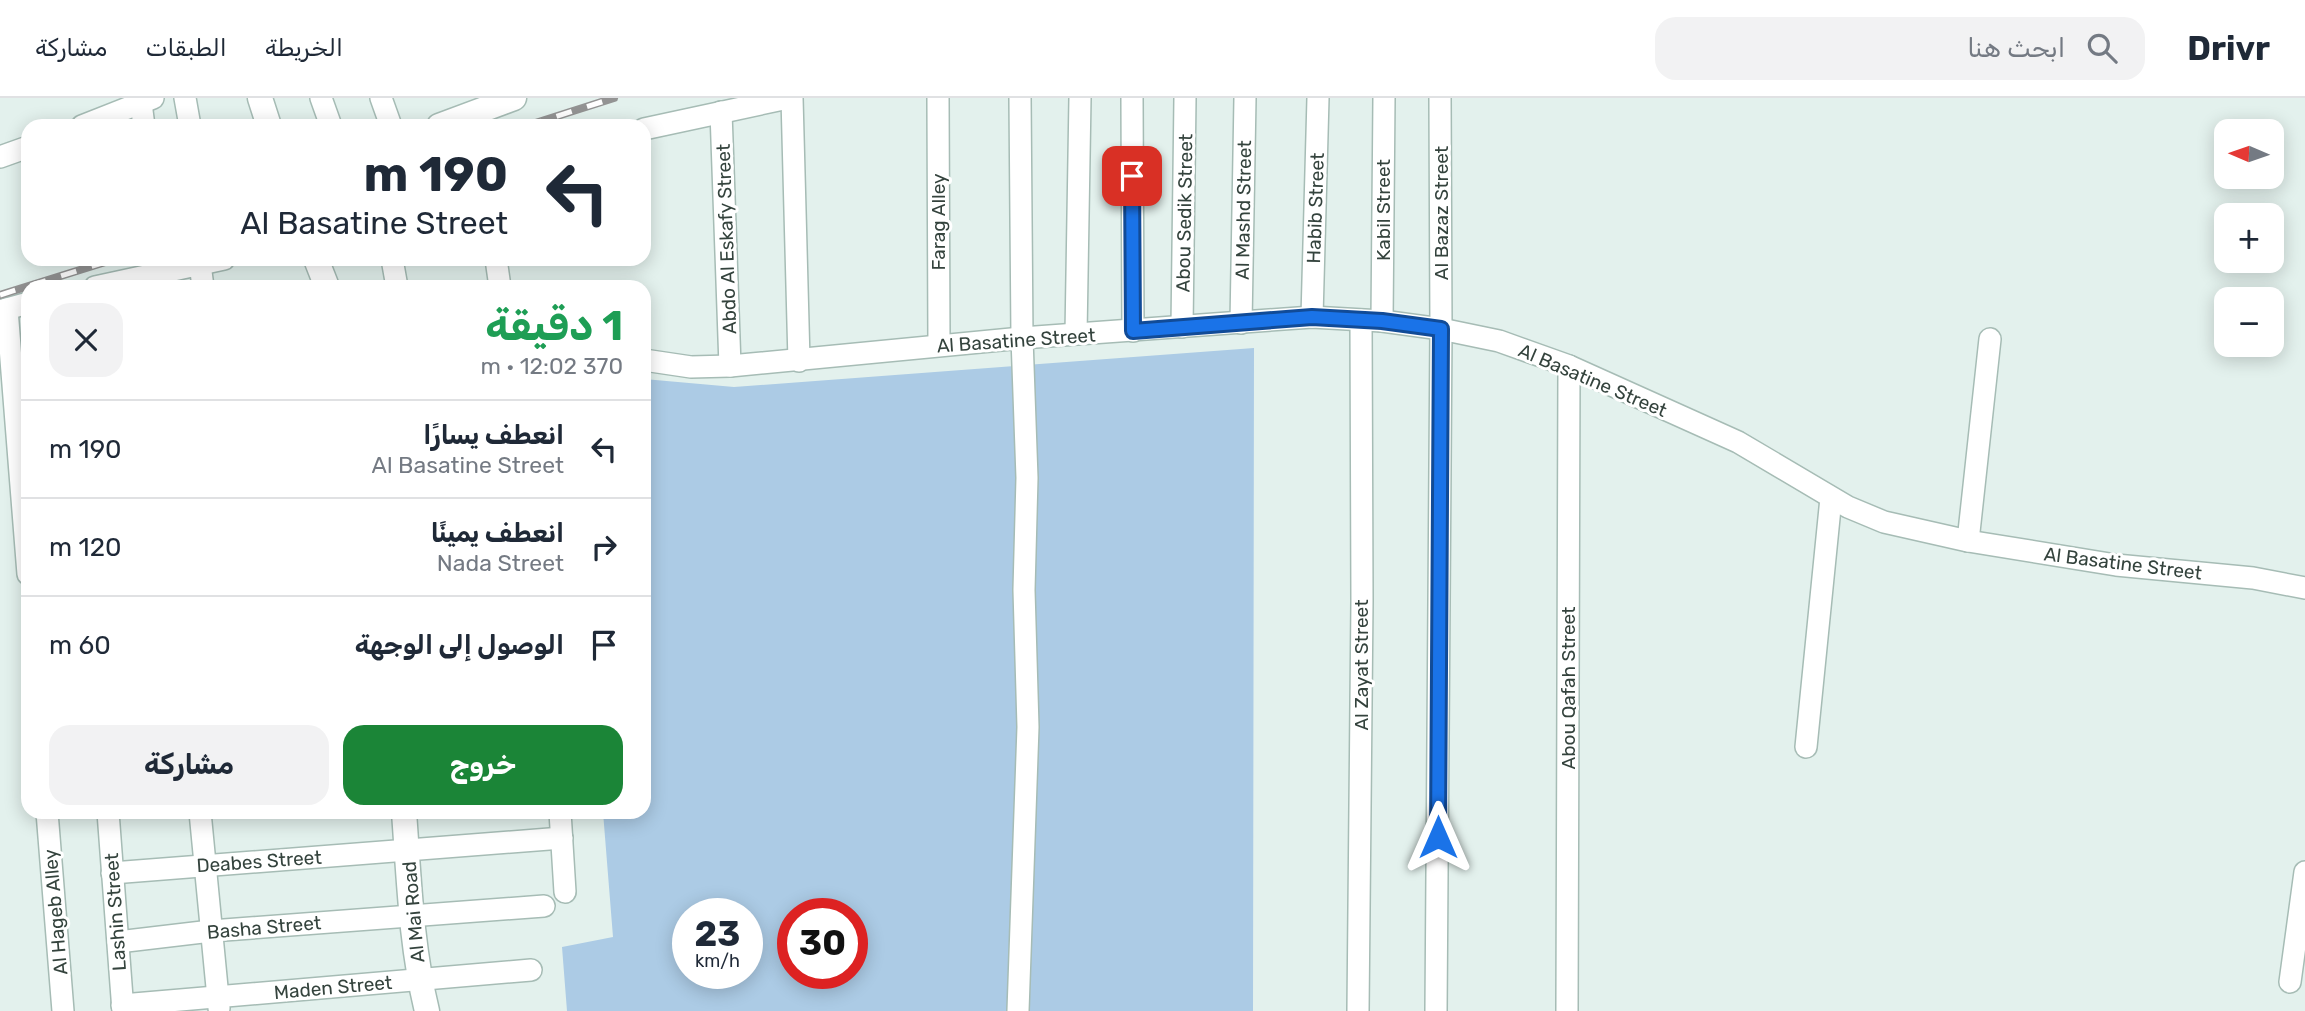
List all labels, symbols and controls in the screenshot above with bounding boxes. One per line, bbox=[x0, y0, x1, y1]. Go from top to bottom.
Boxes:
search box bbox=[1655, 17, 2145, 80]
icon: search bbox=[2083, 29, 2121, 67]
text: Drivr bbox=[2187, 29, 2270, 68]
text: ابحث هنا bbox=[1967, 33, 2065, 64]
text: مشاركة bbox=[35, 34, 107, 62]
text: الطبقات bbox=[145, 34, 227, 62]
text: الخريطة bbox=[265, 34, 343, 62]
north arrow bbox=[2214, 119, 2284, 189]
map controls bbox=[2214, 119, 2284, 357]
street label: Abou Sedik Street bbox=[1172, 133, 1197, 293]
street label: Al Mashd Street bbox=[1231, 139, 1256, 280]
street label: Abdo Al Eskafy Street bbox=[712, 143, 741, 335]
text: 190 m bbox=[364, 145, 508, 203]
street label: Al Bazaz Street bbox=[1430, 145, 1453, 280]
pin bbox=[1102, 146, 1162, 206]
icon: left bbox=[532, 147, 623, 238]
street label: Habib Street bbox=[1302, 152, 1329, 264]
icon: arrive bbox=[1113, 157, 1151, 195]
street label: Kabil Street bbox=[1372, 158, 1395, 261]
street label: Farag Alley bbox=[927, 174, 950, 270]
button: + bbox=[2214, 203, 2284, 273]
text: Al Basatine Street bbox=[240, 204, 508, 242]
button: − bbox=[2214, 287, 2284, 357]
text: 1 دقيقة bbox=[485, 301, 623, 351]
button: close bbox=[49, 303, 123, 377]
street label: Al Basatine Street bbox=[936, 323, 1097, 358]
street label: Al Basatine Street bbox=[1515, 339, 1671, 422]
text: 370 m · 12:02 bbox=[480, 352, 623, 380]
text: انعطف يسارًا bbox=[423, 420, 564, 451]
icon: left bbox=[585, 430, 623, 468]
text: 190 m bbox=[49, 434, 122, 465]
text: Al Basatine Street bbox=[371, 451, 564, 479]
text: انعطف يمينًا bbox=[431, 518, 564, 549]
icon: right bbox=[585, 528, 623, 566]
text: 120 m bbox=[49, 532, 121, 563]
street label: Al Basatine Street bbox=[2043, 542, 2204, 585]
text: Nada Street bbox=[437, 549, 564, 577]
street label: Al Zayat Street bbox=[1350, 599, 1373, 731]
street label: Abou Qafah Street bbox=[1557, 606, 1580, 770]
icon: arrive bbox=[585, 626, 623, 664]
text: 60 m bbox=[49, 630, 111, 661]
text: الوصول إلى الوجهة bbox=[355, 630, 564, 661]
button: مشاركة bbox=[49, 725, 329, 805]
button: خروج bbox=[343, 725, 623, 805]
position arrow bbox=[1401, 800, 1475, 874]
street label: Deabes Street bbox=[196, 846, 323, 877]
street label: Al Hageb Alley bbox=[39, 848, 72, 976]
street label: Lashin Street bbox=[100, 852, 131, 972]
street label: Al Mai Road bbox=[398, 860, 429, 964]
speed limit sign: 30 bbox=[777, 898, 868, 989]
street label: Basha Street bbox=[206, 911, 323, 944]
text: 23 bbox=[695, 913, 740, 955]
text: km/h bbox=[695, 950, 740, 972]
street label: Maden Street bbox=[273, 971, 394, 1004]

